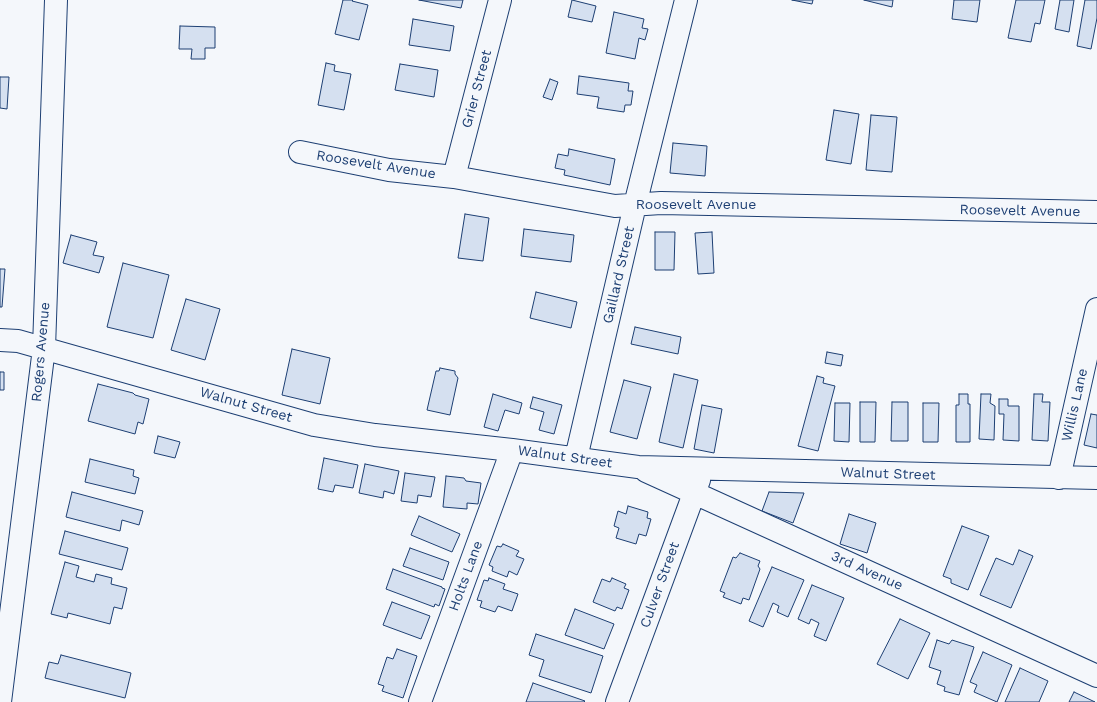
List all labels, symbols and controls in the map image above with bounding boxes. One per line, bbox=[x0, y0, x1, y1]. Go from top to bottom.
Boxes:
street label: Grier Street bbox=[458, 48, 496, 130]
street label: Roosevelt Avenue bbox=[315, 147, 437, 183]
street label: Roosevelt Avenue bbox=[636, 197, 756, 213]
street label: Roosevelt Avenue bbox=[960, 202, 1080, 220]
street label: Gaillard Street bbox=[600, 225, 638, 325]
street label: Rogers Avenue bbox=[28, 301, 54, 403]
street label: Willis Lane bbox=[1058, 367, 1092, 443]
street label: Walnut Street bbox=[198, 384, 294, 426]
street label: Walnut Street bbox=[517, 442, 613, 472]
street label: Walnut Street bbox=[840, 464, 936, 484]
street label: Holts Lane bbox=[446, 539, 486, 613]
street label: Culver Street bbox=[637, 540, 683, 630]
street label: 3rd Avenue bbox=[829, 548, 905, 594]

